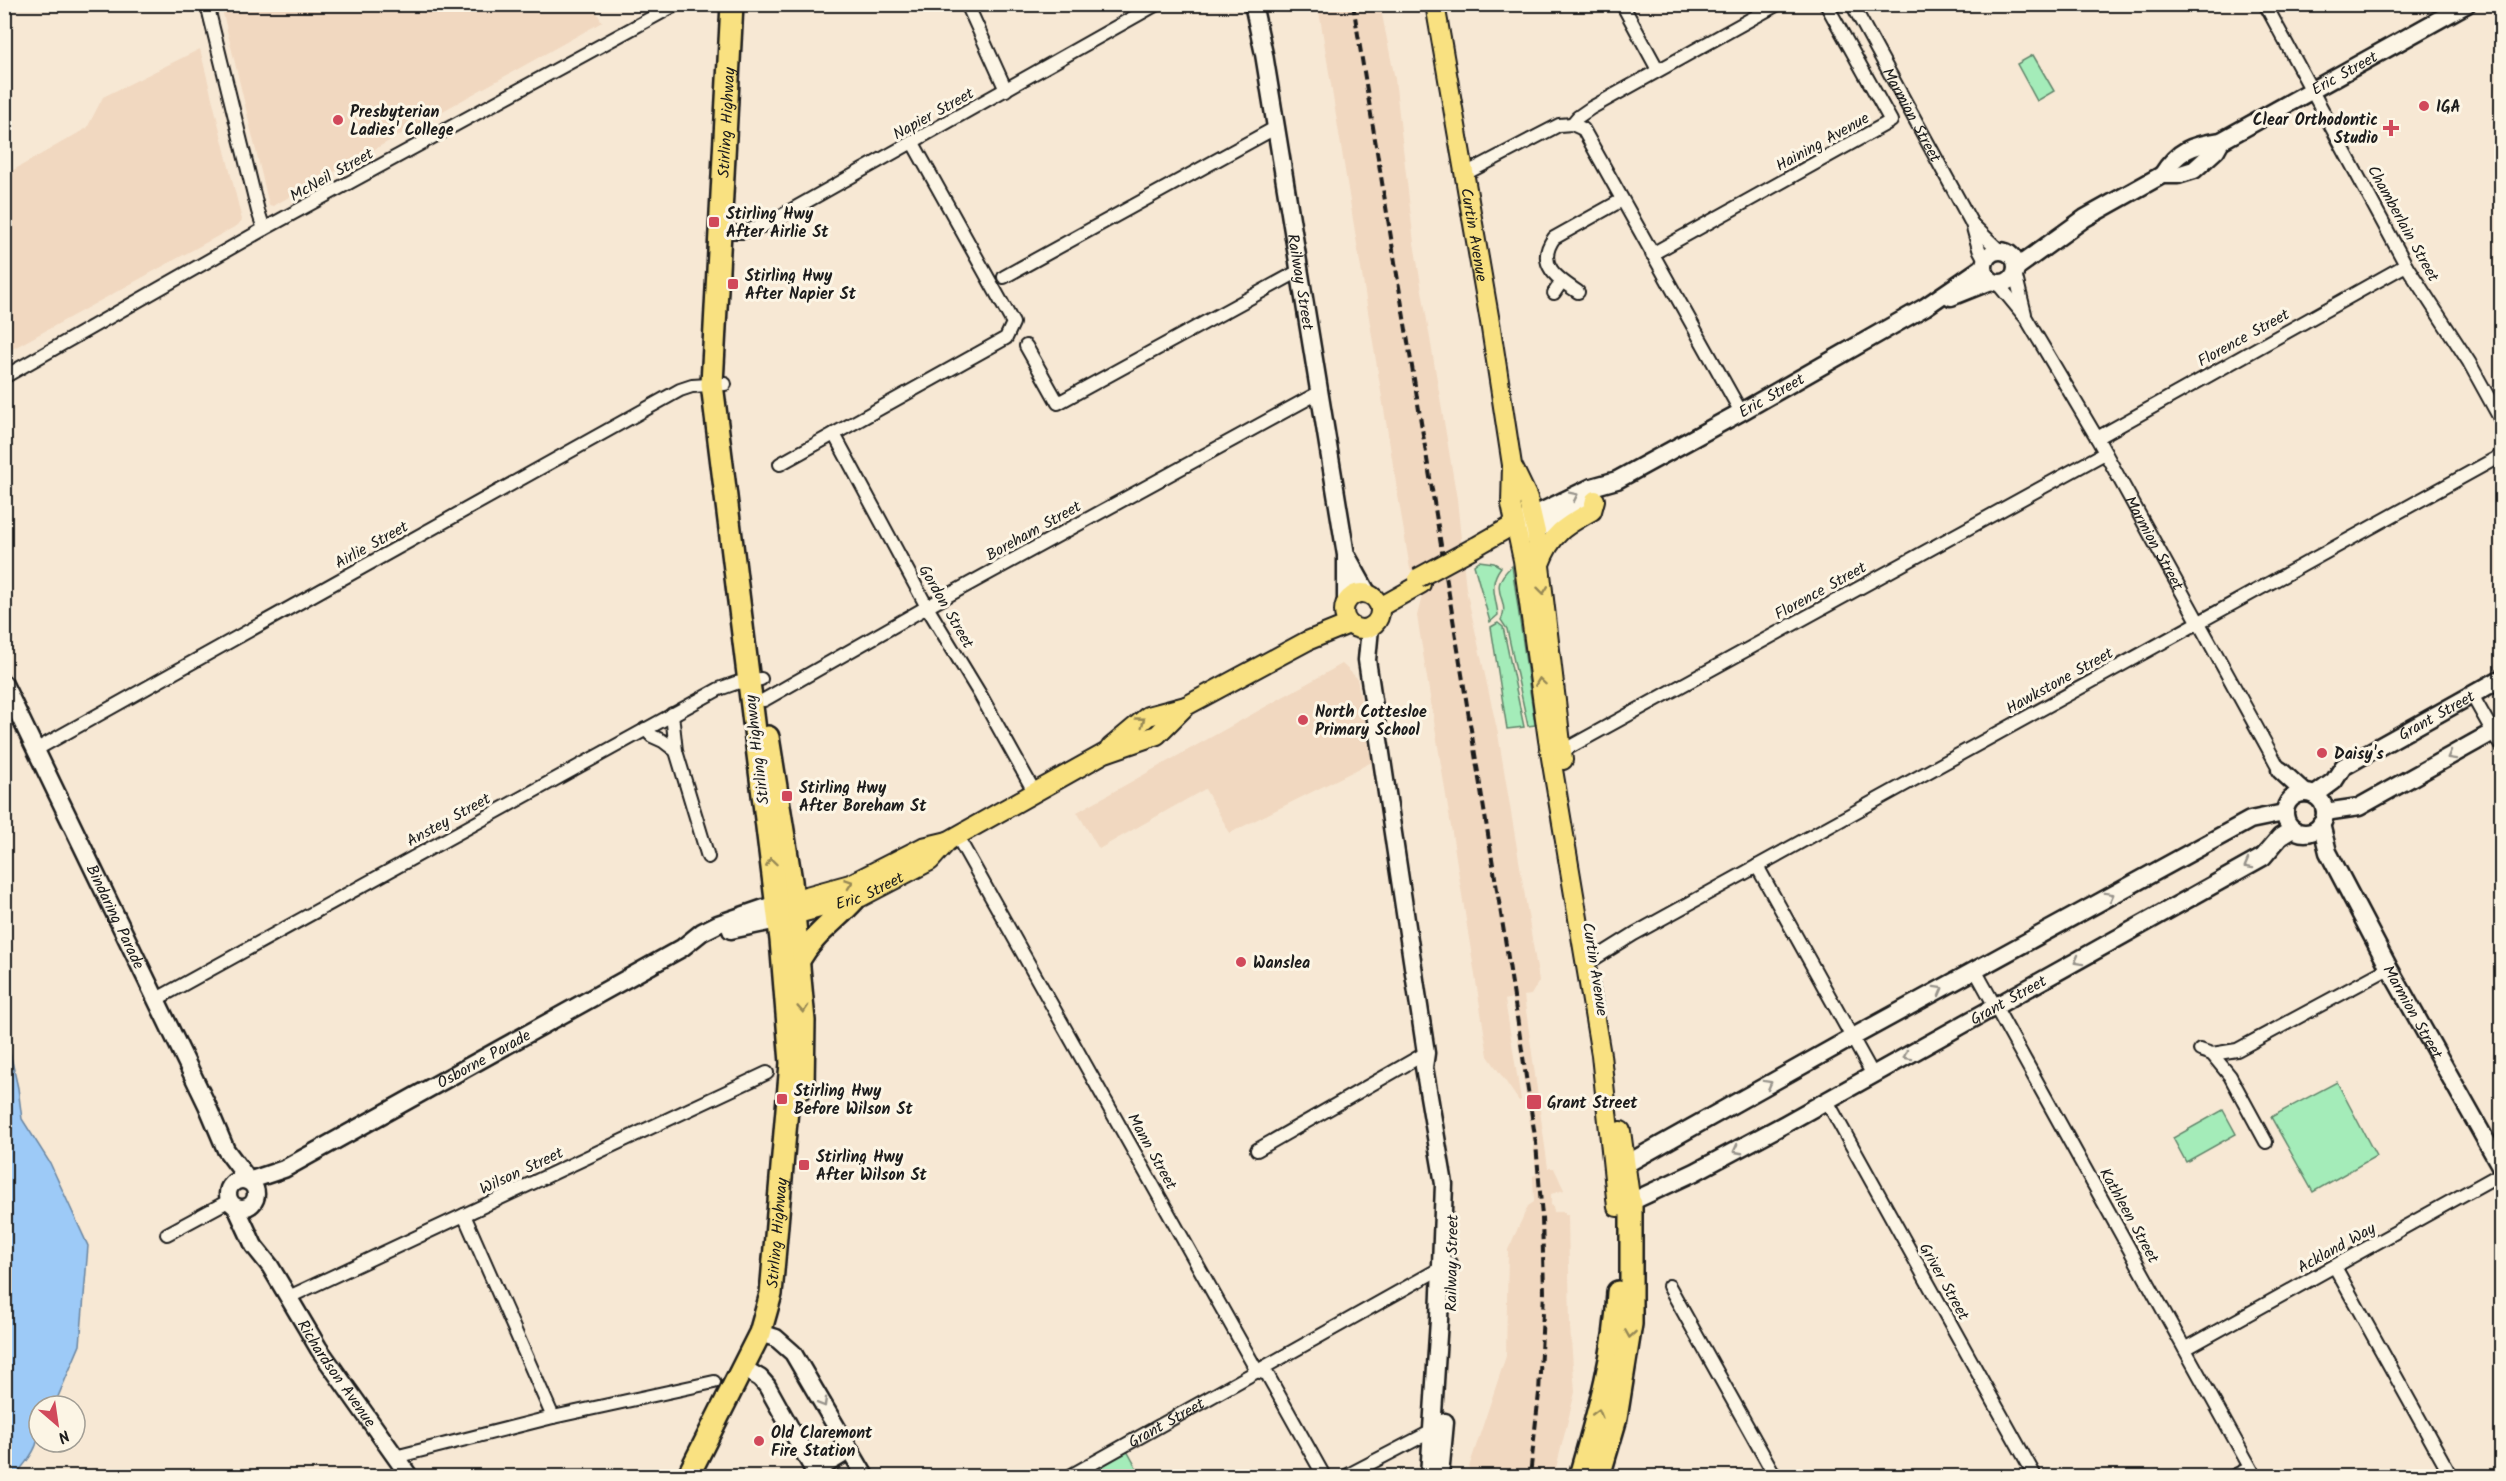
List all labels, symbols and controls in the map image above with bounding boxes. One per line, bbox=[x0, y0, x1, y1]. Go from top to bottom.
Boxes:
street label: Eric Street bbox=[2307, 45, 2383, 102]
street label: Marmion Street bbox=[1875, 63, 1947, 168]
street label: Stirling Highway bbox=[712, 66, 743, 179]
street label: Napier Street bbox=[889, 81, 980, 147]
place label: IGA bbox=[2436, 95, 2461, 120]
marker: IGA bbox=[2417, 99, 2431, 113]
place label: Presbyterian Ladies' College bbox=[350, 100, 454, 143]
street label: Haining Avenue bbox=[1771, 106, 1874, 178]
place label: Clear Orthodontic Studio bbox=[2253, 108, 2378, 151]
marker: Presbyterian Ladies' College bbox=[331, 113, 345, 127]
marker: Clear Orthodontic Studio bbox=[2382, 119, 2400, 137]
street label: McNeil Street bbox=[285, 142, 379, 209]
street label: Chamberlain Street bbox=[2360, 161, 2446, 287]
street label: Curtin Avenue bbox=[1453, 186, 1494, 284]
place label: Stirling Hwy After Airlie St bbox=[726, 202, 829, 245]
marker: Stirling Hwy After Airlie St bbox=[707, 215, 721, 229]
street label: Railway Street bbox=[1280, 232, 1320, 333]
place label: Stirling Hwy After Napier St bbox=[745, 264, 857, 307]
marker: Stirling Hwy After Napier St bbox=[726, 277, 740, 291]
street label: Florence Street bbox=[2193, 302, 2295, 374]
street label: Eric Street bbox=[1734, 367, 1810, 425]
one-way arrow bbox=[1567, 491, 1578, 503]
street label: Marmion Street bbox=[2117, 491, 2190, 596]
street label: Boreham Street bbox=[981, 494, 1087, 568]
street label: Airlie Street bbox=[330, 514, 414, 576]
street label: Florence Street bbox=[1770, 555, 1872, 627]
street label: Gordon Street bbox=[912, 560, 980, 654]
one-way arrow bbox=[1536, 585, 1549, 594]
street label: Hawkstone Street bbox=[2001, 641, 2119, 721]
one-way arrow bbox=[1535, 677, 1547, 686]
street label: Grant Street bbox=[2394, 684, 2480, 748]
street label: Stirling Highway bbox=[738, 693, 777, 806]
place label: North Cottesloe Primary School bbox=[1315, 700, 1427, 743]
marker: North Cottesloe Primary School bbox=[1296, 713, 1310, 727]
one-way arrow bbox=[1134, 718, 1145, 729]
place label: Daisy's bbox=[2334, 742, 2384, 767]
marker: Daisy's bbox=[2315, 746, 2329, 760]
one-way arrow bbox=[2446, 748, 2457, 760]
place label: Stirling Hwy After Boreham St bbox=[799, 776, 927, 819]
street label: Anstey Street bbox=[402, 786, 496, 854]
marker: Stirling Hwy After Boreham St bbox=[780, 789, 794, 803]
one-way arrow bbox=[765, 858, 777, 867]
one-way arrow bbox=[2243, 858, 2254, 869]
street label: Bindaring Parade bbox=[79, 860, 151, 974]
street label: Eric Street bbox=[833, 865, 909, 917]
one-way arrow bbox=[843, 878, 854, 891]
one-way arrow bbox=[2104, 892, 2114, 903]
street label: Curtin Avenue bbox=[1575, 921, 1614, 1018]
place label: Wanslea bbox=[1253, 951, 1310, 976]
one-way arrow bbox=[2073, 954, 2084, 965]
marker: Wanslea bbox=[1234, 955, 1248, 969]
street label: Marmion Street bbox=[2376, 961, 2449, 1065]
street label: Grant Street bbox=[1966, 969, 2052, 1032]
one-way arrow bbox=[1933, 986, 1943, 997]
one-way arrow bbox=[796, 1004, 809, 1013]
street label: Osborne Parade bbox=[433, 1023, 536, 1096]
one-way arrow bbox=[1903, 1049, 1914, 1060]
place label: Stirling Hwy Before Wilson St bbox=[794, 1079, 913, 1122]
one-way arrow bbox=[1762, 1080, 1773, 1091]
place label: Grant Street bbox=[1547, 1091, 1638, 1116]
marker: Stirling Hwy Before Wilson St bbox=[775, 1092, 789, 1106]
marker: Grant Street bbox=[1525, 1093, 1543, 1111]
street label: Mann Street bbox=[1120, 1109, 1183, 1195]
street label: Wilson Street bbox=[476, 1141, 568, 1202]
one-way arrow bbox=[1732, 1143, 1743, 1154]
place label: Stirling Hwy After Wilson St bbox=[816, 1145, 928, 1188]
marker: Stirling Hwy After Wilson St bbox=[797, 1158, 811, 1172]
street label: Kathleen Street bbox=[2092, 1163, 2166, 1269]
street label: Stirling Highway bbox=[761, 1176, 795, 1289]
street label: Railway Street bbox=[1439, 1213, 1466, 1312]
street label: Ackland Way bbox=[2293, 1216, 2381, 1280]
street label: Griver Street bbox=[1912, 1238, 1976, 1326]
street label: Richardson Avenue bbox=[290, 1315, 382, 1433]
one-way arrow bbox=[1624, 1329, 1636, 1338]
street label: Grant Street bbox=[1124, 1392, 1210, 1455]
north arrow bbox=[27, 1394, 87, 1454]
one-way arrow bbox=[815, 1397, 827, 1407]
one-way arrow bbox=[1591, 1408, 1603, 1419]
place label: Old Claremont Fire Station bbox=[771, 1421, 873, 1464]
text: N bbox=[53, 1422, 74, 1449]
marker: Old Claremont Fire Station bbox=[752, 1434, 766, 1448]

